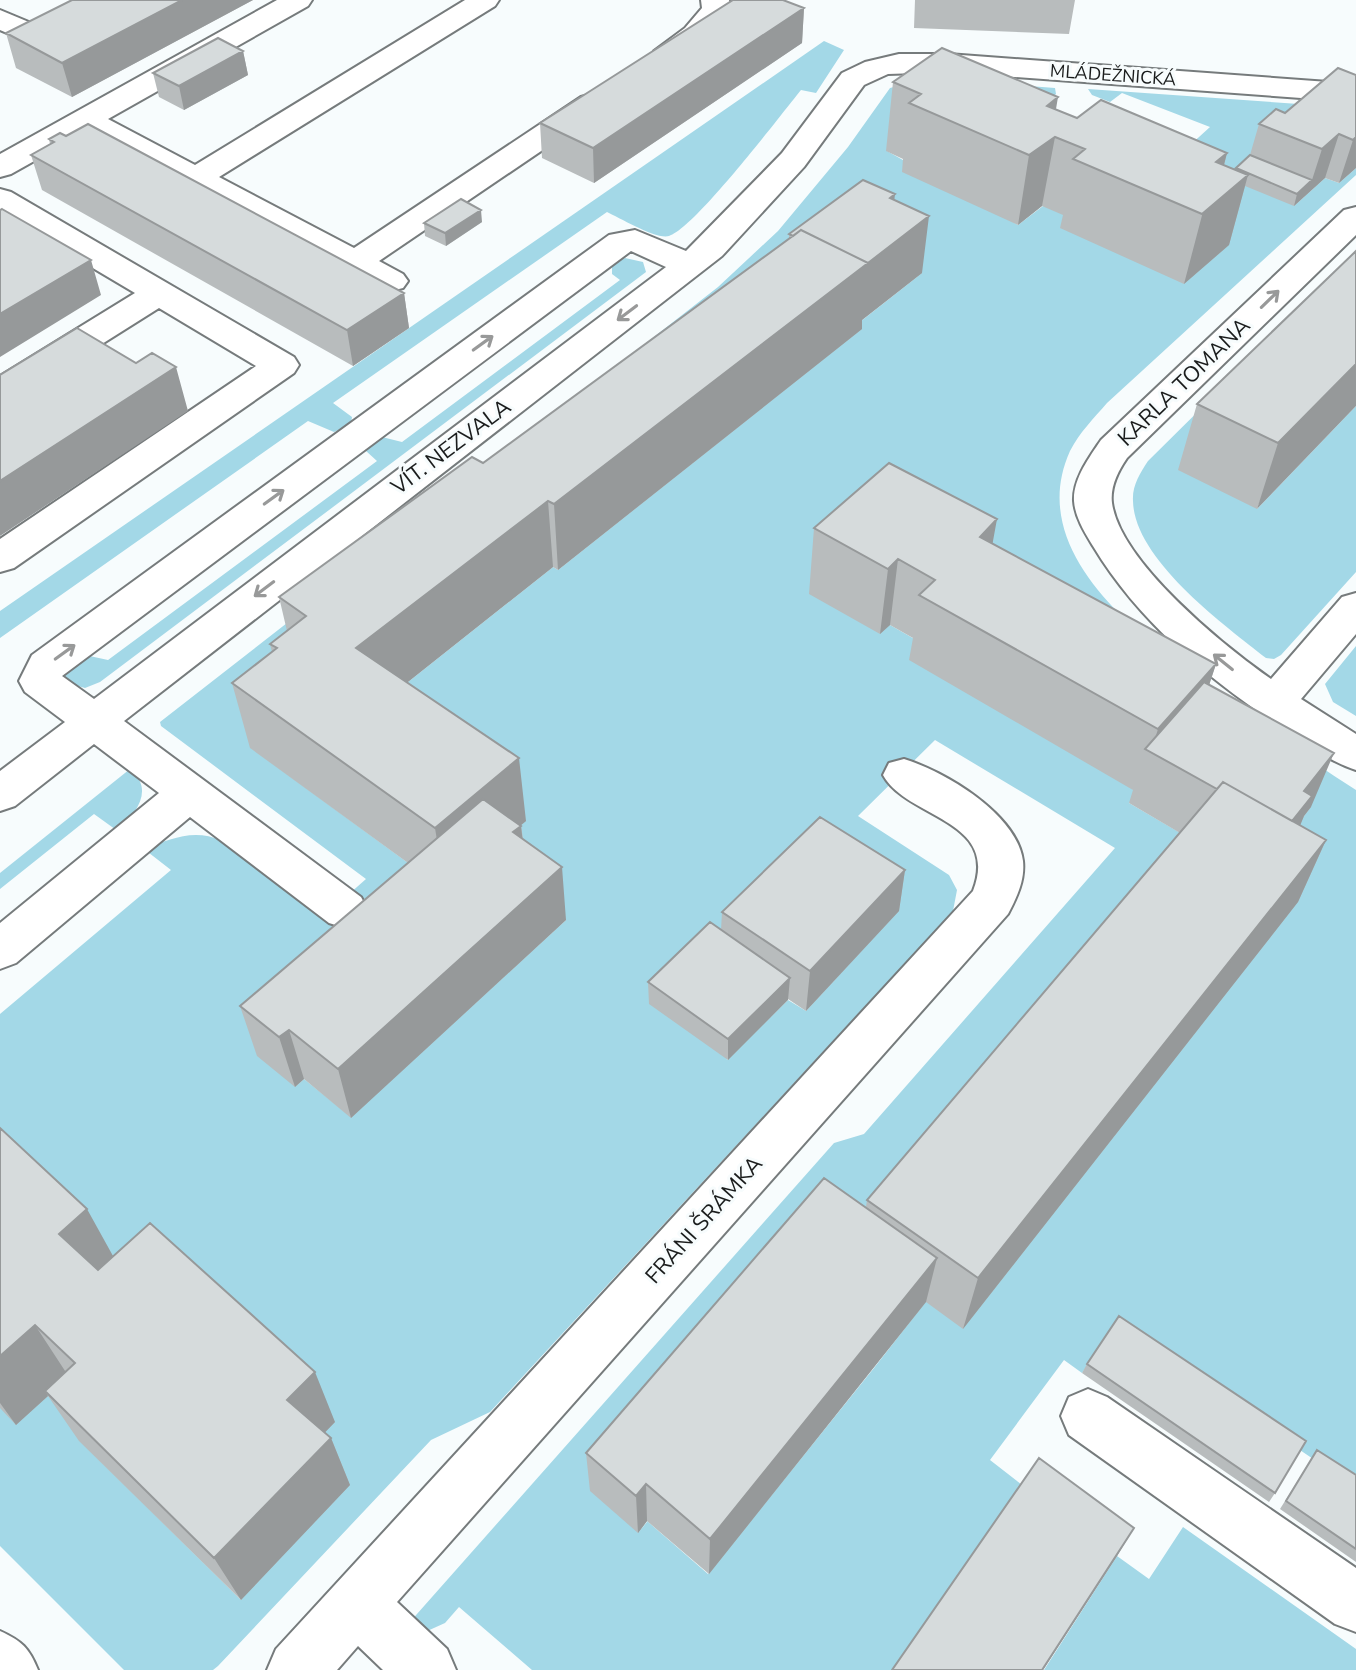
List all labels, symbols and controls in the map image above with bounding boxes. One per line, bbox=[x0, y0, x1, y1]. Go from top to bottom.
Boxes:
street label: MLÁDEŽNICKÁ bbox=[1049, 59, 1177, 91]
one-way arrow bbox=[1260, 290, 1280, 309]
one-way arrow bbox=[617, 305, 638, 322]
street label: KARLA TOMANA bbox=[1111, 311, 1257, 453]
one-way arrow bbox=[472, 335, 494, 351]
street label: VÍT. NEZVALA bbox=[384, 392, 517, 503]
one-way arrow bbox=[263, 489, 284, 506]
one-way arrow bbox=[254, 581, 275, 598]
one-way arrow bbox=[53, 643, 75, 660]
one-way arrow bbox=[1213, 653, 1234, 671]
street label: FRÁNI ŠRÁMKA bbox=[639, 1150, 769, 1290]

